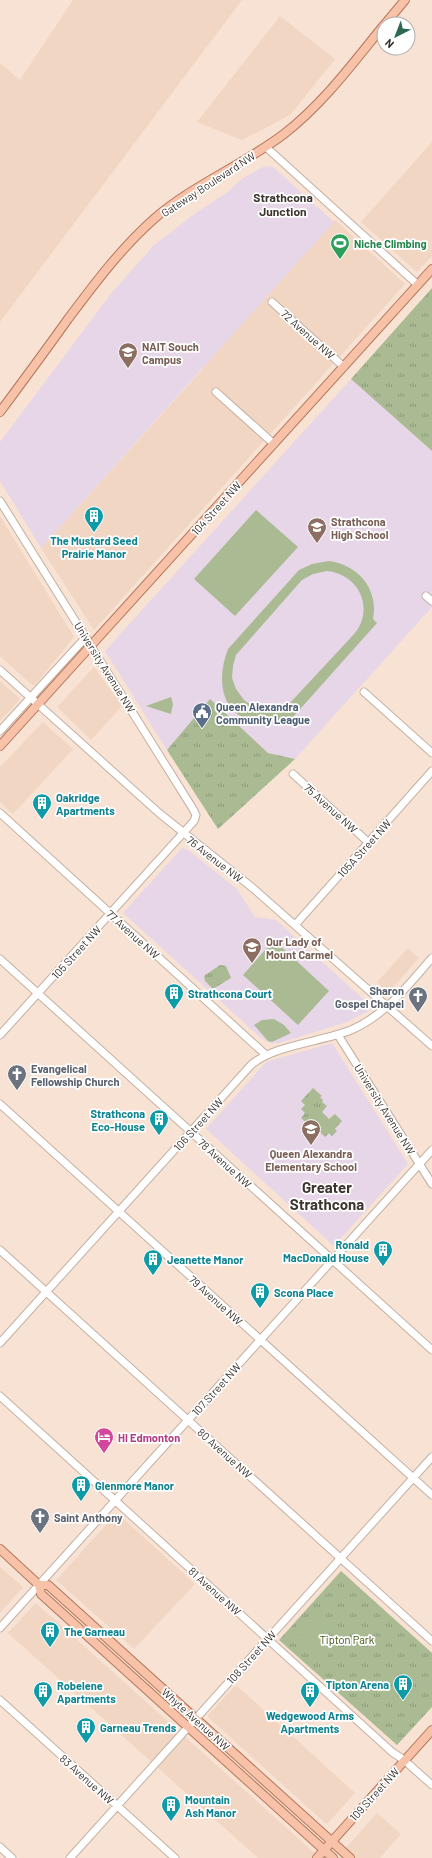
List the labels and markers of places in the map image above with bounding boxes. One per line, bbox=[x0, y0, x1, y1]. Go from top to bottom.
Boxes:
sports icon: Niche Climbing bbox=[329, 232, 351, 260]
place label: Niche Climbing bbox=[354, 237, 427, 250]
place label: NAIT Souch Campus bbox=[142, 340, 199, 366]
school or university icon: NAIT Souch Campus bbox=[117, 341, 139, 369]
building icon: The Mustard Seed Prairie Manor bbox=[83, 505, 105, 533]
place label: Strathcona High School bbox=[331, 515, 389, 541]
school or university icon: Strathcona High School bbox=[306, 516, 328, 544]
place label: The Mustard Seed Prairie Manor bbox=[50, 534, 138, 560]
place label: Queen Alexandra Community League bbox=[216, 700, 310, 726]
public building icon: Queen Alexandra Community League bbox=[191, 701, 213, 729]
place label: Oakridge Apartments bbox=[56, 791, 115, 817]
building icon: Oakridge Apartments bbox=[31, 792, 53, 820]
place label: Our Lady of Mount Carmel bbox=[266, 935, 333, 961]
school or university icon: Our Lady of Mount Carmel bbox=[241, 936, 263, 964]
building icon: Strathcona Court bbox=[163, 982, 185, 1010]
place label: Sharon Gospel Chapel bbox=[335, 984, 404, 1010]
church icon: Sharon Gospel Chapel bbox=[407, 985, 429, 1013]
place label: Strathcona Court bbox=[188, 987, 272, 1000]
place label: Evangelical Fellowship Church bbox=[31, 1062, 119, 1088]
church icon: Evangelical Fellowship Church bbox=[6, 1063, 28, 1091]
place label: Strathcona Eco-House bbox=[90, 1107, 145, 1133]
building icon: Strathcona Eco-House bbox=[148, 1108, 170, 1136]
school or university icon: Queen Alexandra Elementary School bbox=[300, 1118, 322, 1146]
place label: Queen Alexandra Elementary School bbox=[265, 1147, 357, 1173]
place label: Ronald MacDonald House bbox=[283, 1238, 369, 1264]
building icon: Ronald MacDonald House bbox=[372, 1239, 394, 1267]
building icon: Jeanette Manor bbox=[142, 1248, 164, 1276]
place label: Jeanette Manor bbox=[167, 1253, 244, 1266]
building icon: Scona Place bbox=[249, 1281, 271, 1309]
place label: Scona Place bbox=[274, 1286, 333, 1299]
hotel icon: HI Edmonton bbox=[93, 1426, 115, 1454]
place label: HI Edmonton bbox=[118, 1431, 180, 1444]
building icon: Glenmore Manor bbox=[70, 1474, 92, 1502]
place label: Glenmore Manor bbox=[95, 1479, 175, 1492]
church icon: Saint Anthony bbox=[29, 1506, 51, 1534]
place label: Saint Anthony bbox=[54, 1511, 123, 1524]
building icon: The Garneau bbox=[39, 1620, 61, 1648]
place label: The Garneau bbox=[64, 1625, 125, 1638]
building icon: Tipton Arena bbox=[392, 1673, 414, 1701]
place label: Tipton Arena bbox=[326, 1678, 389, 1691]
place label: Robelene Apartments bbox=[57, 1679, 116, 1705]
building icon: Robelene Apartments bbox=[32, 1680, 54, 1708]
building icon: Wedgewood Arms Apartments bbox=[299, 1680, 321, 1708]
place label: Wedgewood Arms Apartments bbox=[266, 1709, 355, 1735]
building icon: Garneau Trends bbox=[75, 1716, 97, 1744]
place label: Garneau Trends bbox=[100, 1721, 177, 1734]
place label: Mountain Ash Manor bbox=[185, 1793, 237, 1819]
building icon: Mountain Ash Manor bbox=[160, 1794, 182, 1822]

